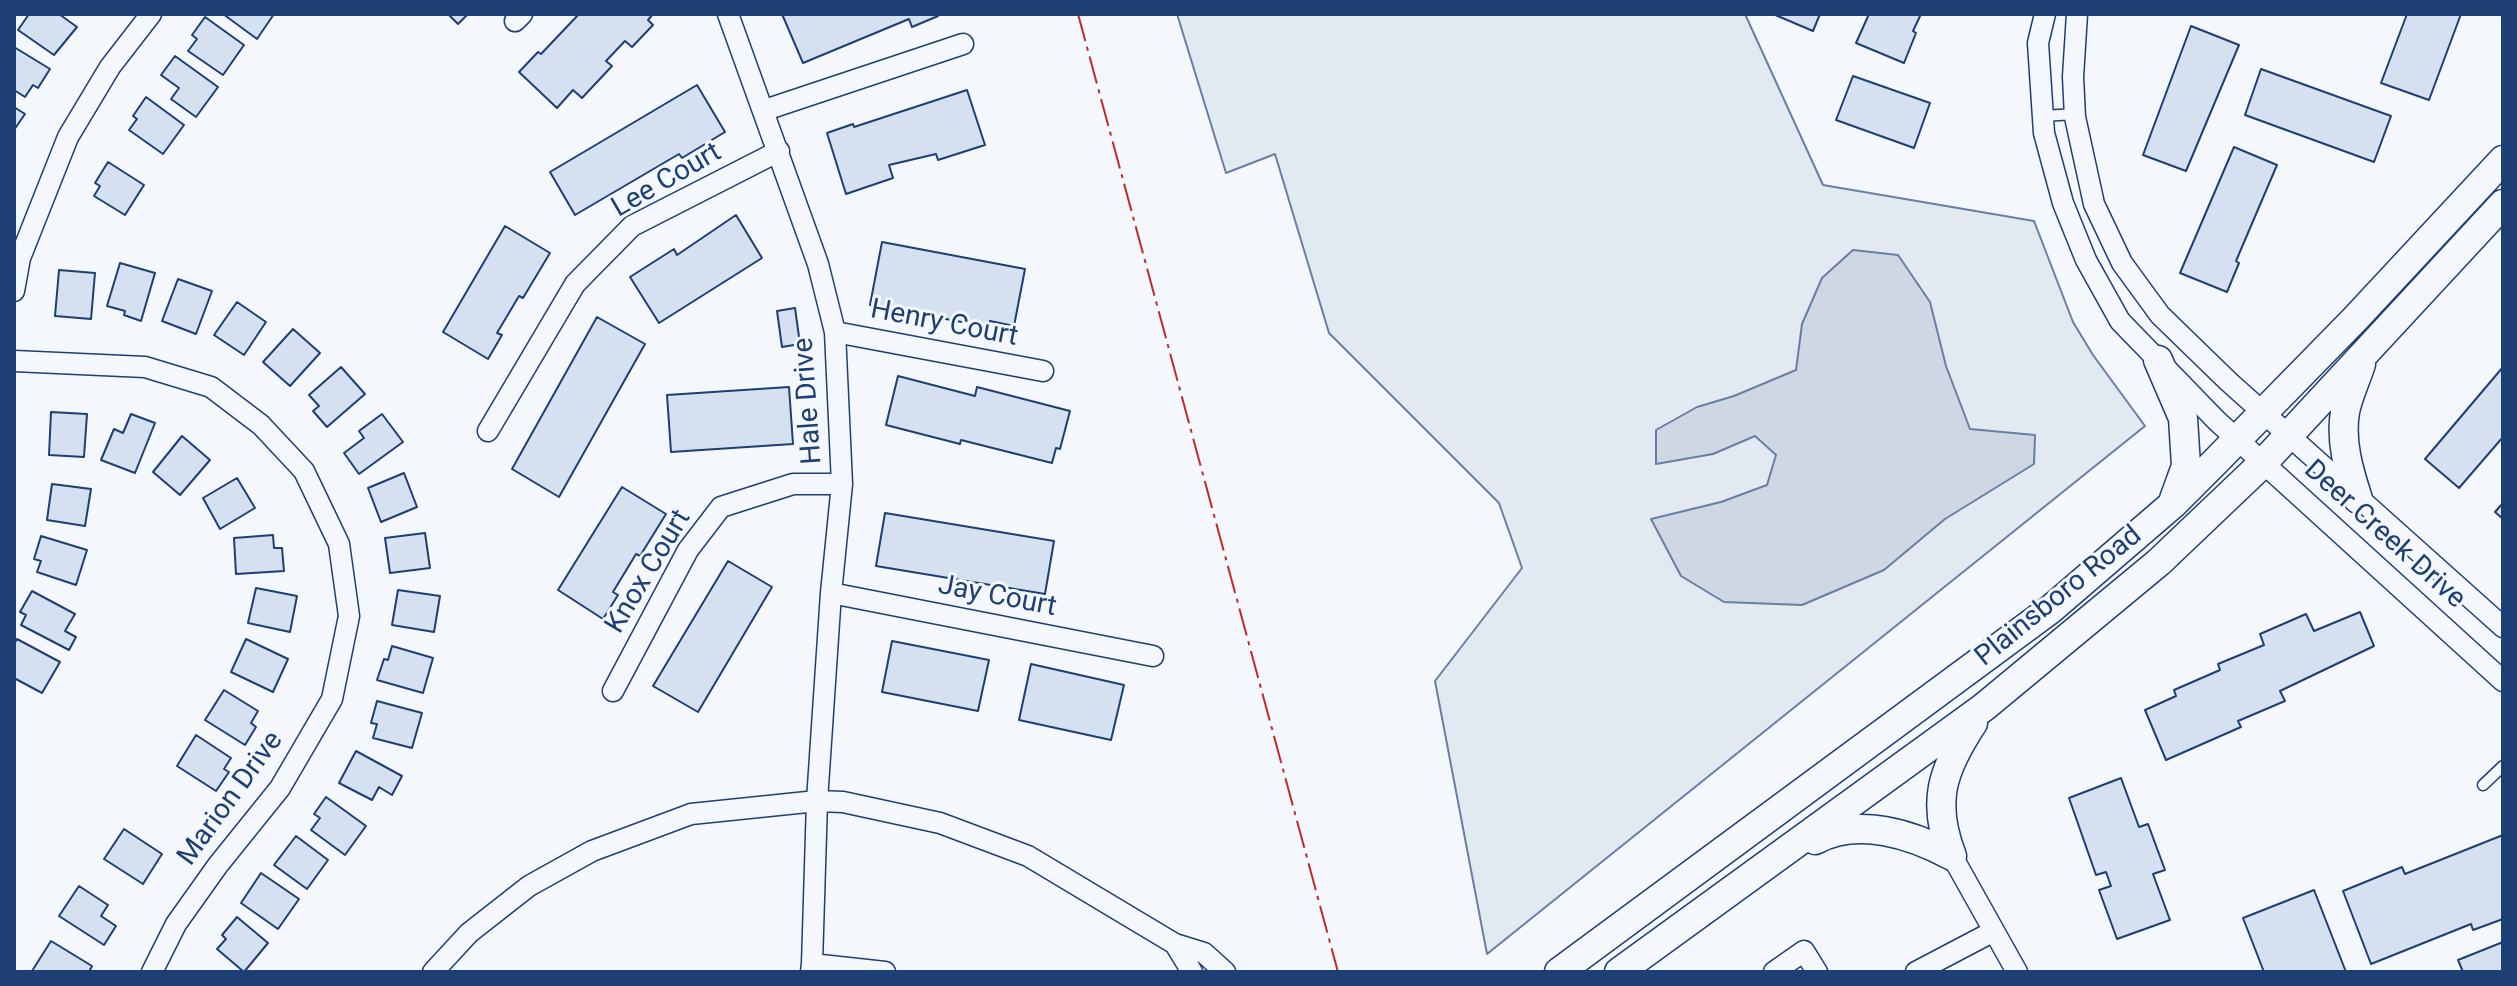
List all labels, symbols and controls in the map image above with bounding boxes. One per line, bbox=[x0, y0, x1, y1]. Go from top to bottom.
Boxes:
street label: Lee Court bbox=[606, 136, 728, 226]
street label: Henry Court bbox=[868, 293, 1020, 355]
street label: Hale Drive bbox=[788, 337, 830, 465]
street label: Deer Creek Drive bbox=[2296, 454, 2472, 616]
street label: Knox Court bbox=[599, 504, 699, 640]
street label: Plainsboro Road bbox=[1969, 520, 2149, 674]
street label: Jay Court bbox=[935, 569, 1059, 625]
street label: Marion Drive bbox=[171, 726, 291, 872]

